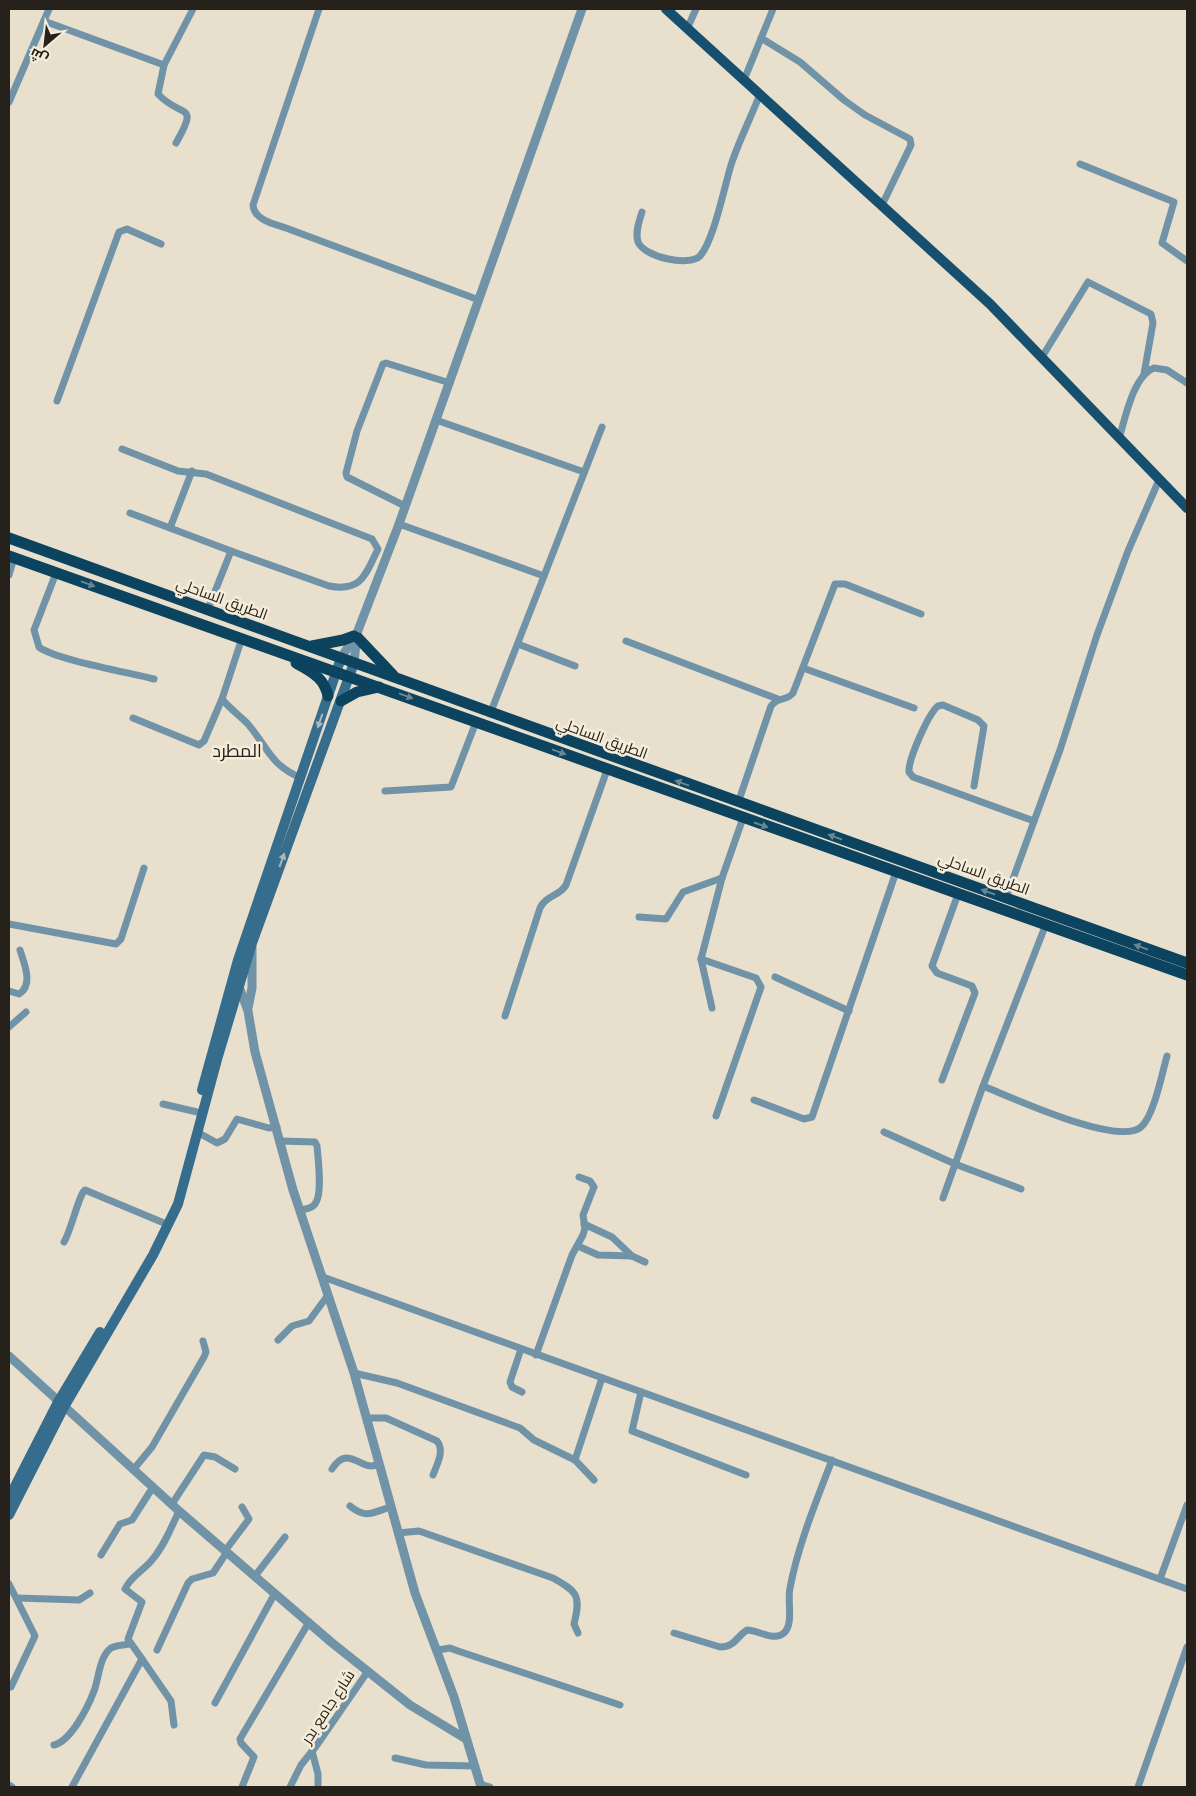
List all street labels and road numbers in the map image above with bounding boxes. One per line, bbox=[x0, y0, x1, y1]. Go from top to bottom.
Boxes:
street label: الطريق الساحلي bbox=[173, 574, 270, 627]
street label: الطريق الساحلي bbox=[553, 713, 650, 766]
street label: الطريق الساحلي bbox=[935, 849, 1032, 902]
street label: شارع جامع بدر bbox=[297, 1667, 360, 1749]

